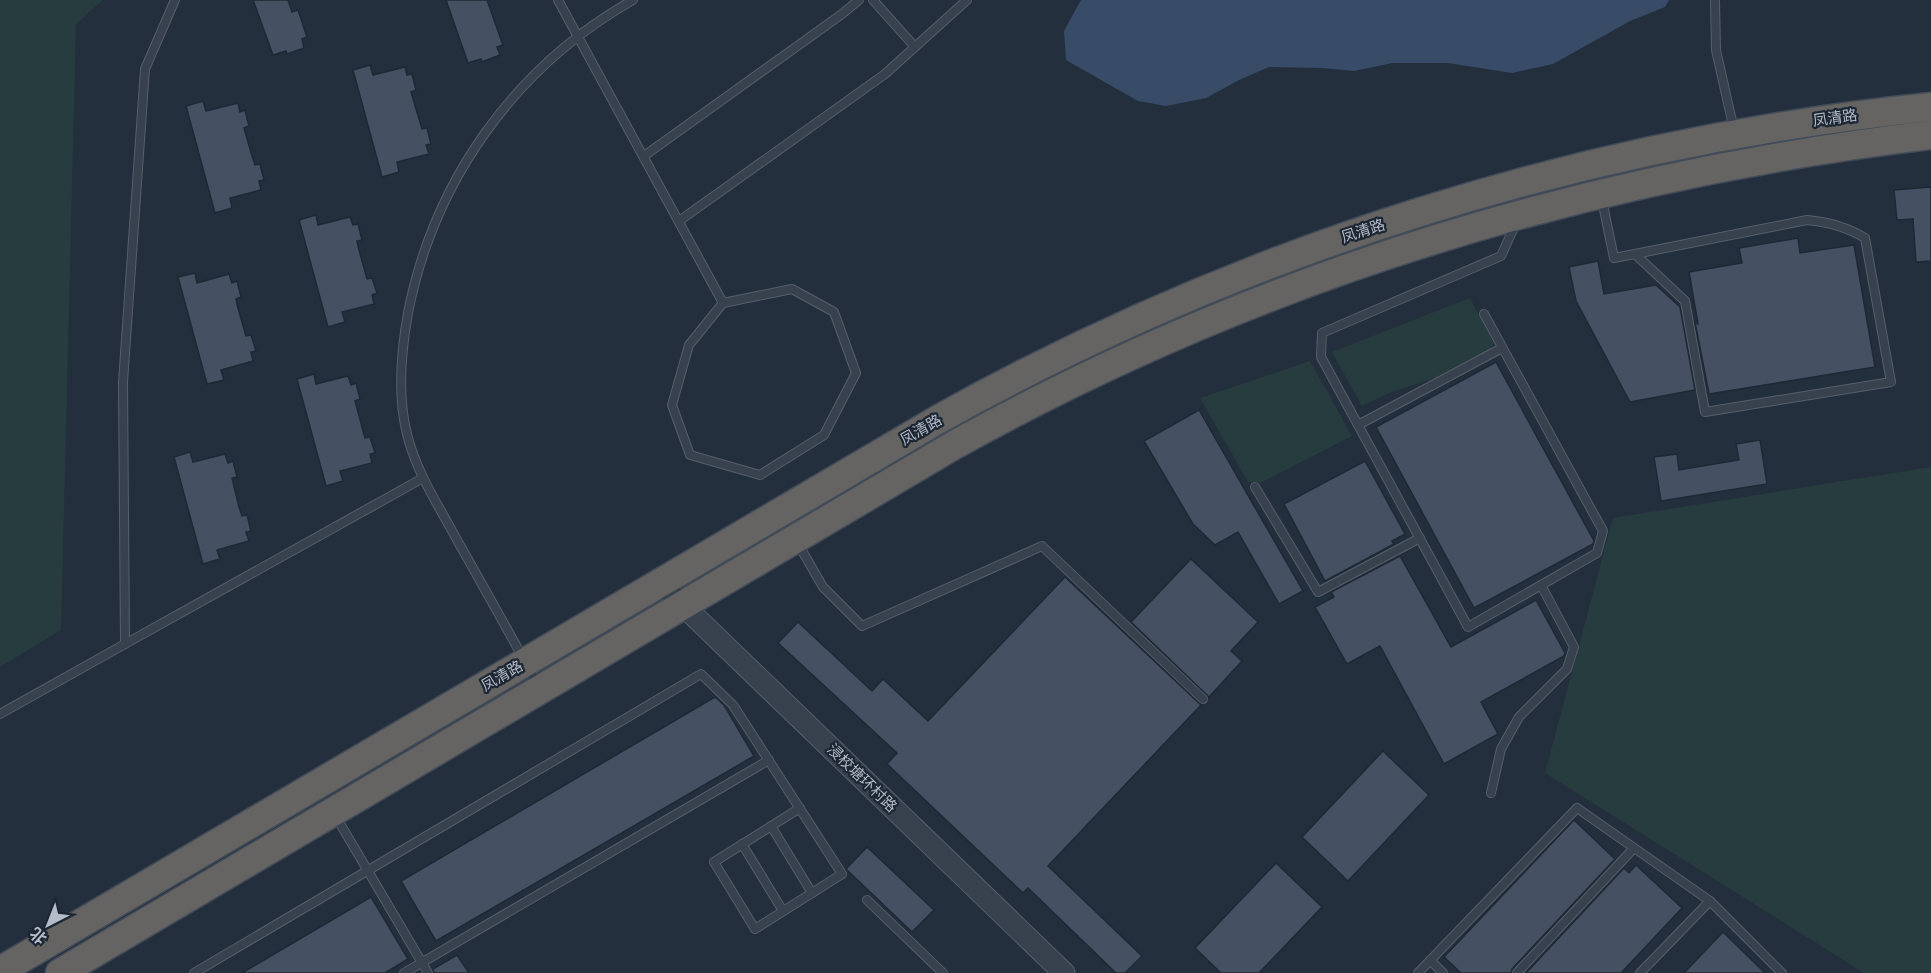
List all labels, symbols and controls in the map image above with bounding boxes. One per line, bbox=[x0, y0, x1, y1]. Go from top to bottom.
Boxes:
street label: 凤清路 bbox=[1811, 106, 1859, 130]
street label: 凤清路 bbox=[1339, 215, 1387, 247]
street label: 凤清路 bbox=[897, 411, 945, 449]
street label: 凤清路 bbox=[478, 657, 526, 695]
street label: 浸校塘环村路 bbox=[823, 740, 901, 816]
north arrow bbox=[18, 895, 78, 955]
text: 北 bbox=[26, 923, 51, 948]

